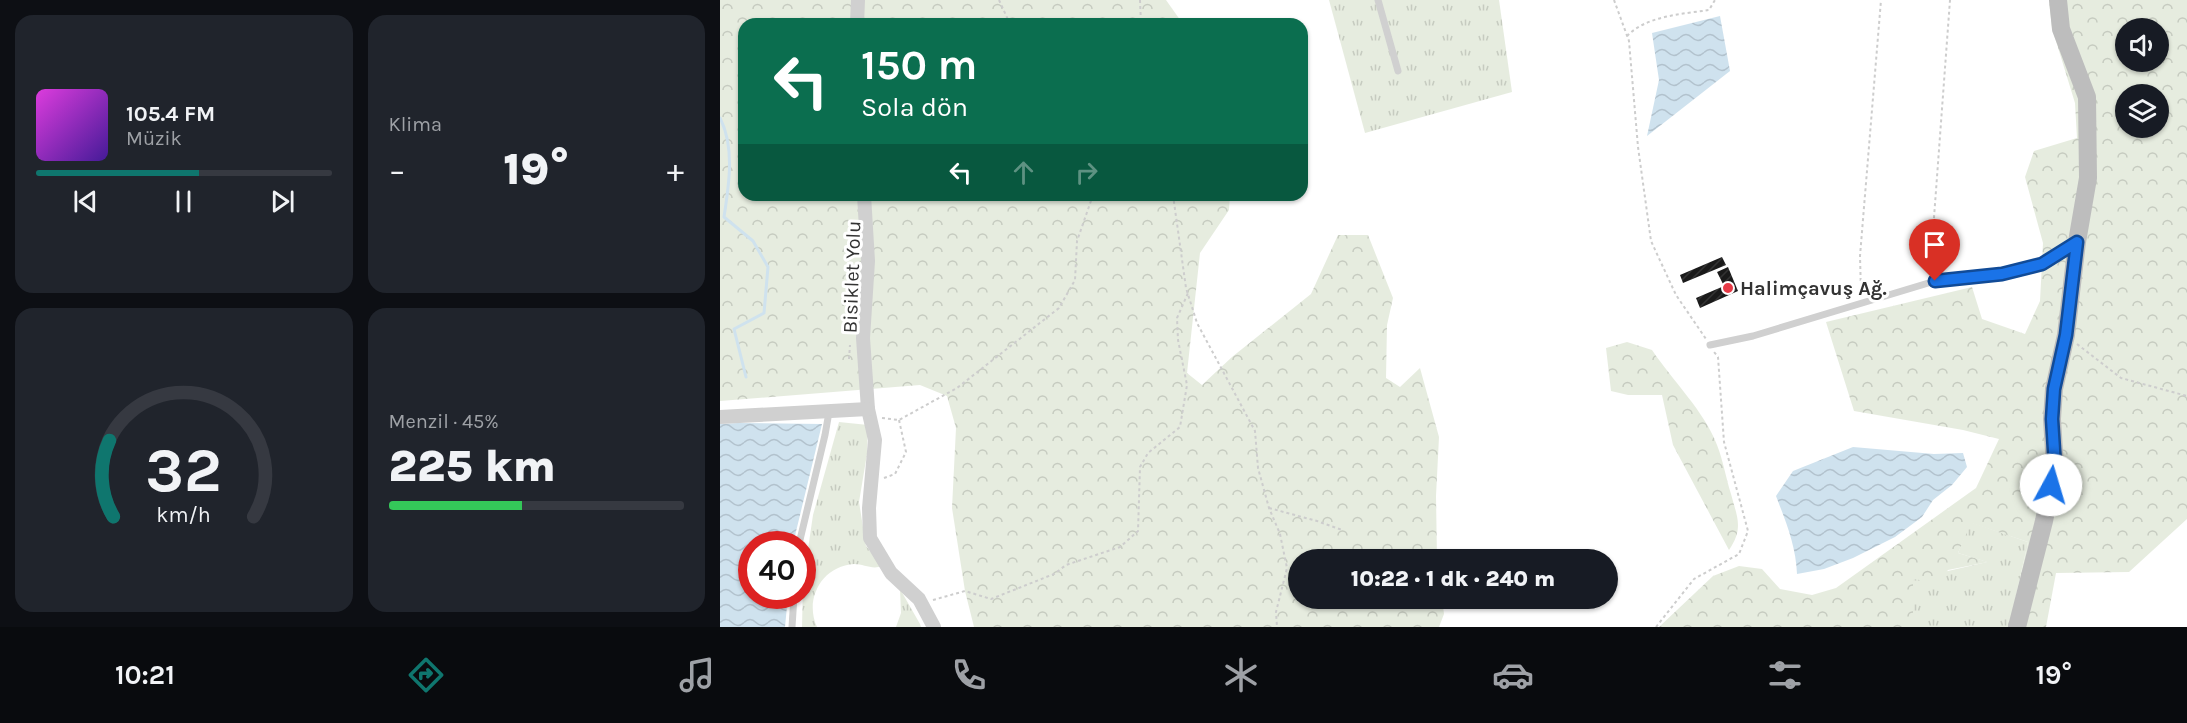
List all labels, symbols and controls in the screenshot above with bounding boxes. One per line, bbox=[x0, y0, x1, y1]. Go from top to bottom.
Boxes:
map controls bbox=[2115, 18, 2169, 138]
button: sound bbox=[2115, 18, 2169, 72]
text: 150 m bbox=[861, 40, 977, 90]
icon: left bbox=[762, 42, 840, 120]
button: layers bbox=[2115, 84, 2169, 138]
text: Sola dön bbox=[861, 91, 968, 123]
text: 105.4 FM bbox=[126, 101, 215, 127]
text: Klima bbox=[389, 113, 442, 136]
text: Müzik bbox=[126, 127, 182, 150]
text: 19° bbox=[503, 143, 569, 195]
text: − bbox=[389, 151, 406, 189]
text: + bbox=[667, 151, 684, 189]
icon: left bbox=[944, 156, 977, 189]
icon: ahead bbox=[1007, 156, 1040, 189]
icon: right bbox=[1070, 156, 1103, 189]
icon: previous bbox=[69, 185, 102, 218]
icon: pause bbox=[167, 185, 200, 218]
icon: next bbox=[266, 185, 299, 218]
pin bbox=[1909, 219, 1960, 281]
street label: Bisiklet Yolu bbox=[839, 220, 865, 334]
icon: arrive bbox=[1918, 228, 1951, 261]
place label: Halimçavuş Ağ. bbox=[1740, 277, 1887, 300]
marker: Halimçavuş Ağ. bbox=[1721, 281, 1735, 295]
text: Menzil · 45% bbox=[389, 410, 499, 433]
text: 32 bbox=[145, 434, 222, 507]
text: 225 km bbox=[389, 440, 556, 492]
position arrow bbox=[2019, 453, 2083, 517]
text: km/h bbox=[157, 502, 211, 527]
speed limit sign: 40 bbox=[738, 531, 816, 609]
text: 10:22 · 1 dk · 240 m bbox=[1351, 566, 1555, 592]
icon: directions bbox=[405, 654, 447, 696]
icon: music bbox=[676, 654, 718, 696]
icon: phone bbox=[948, 654, 990, 696]
icon: climate bbox=[1220, 654, 1262, 696]
icon: car bbox=[1492, 654, 1534, 696]
icon: filters bbox=[1764, 654, 1806, 696]
text: 10:21 bbox=[115, 659, 175, 691]
text: 19° bbox=[2035, 659, 2072, 691]

